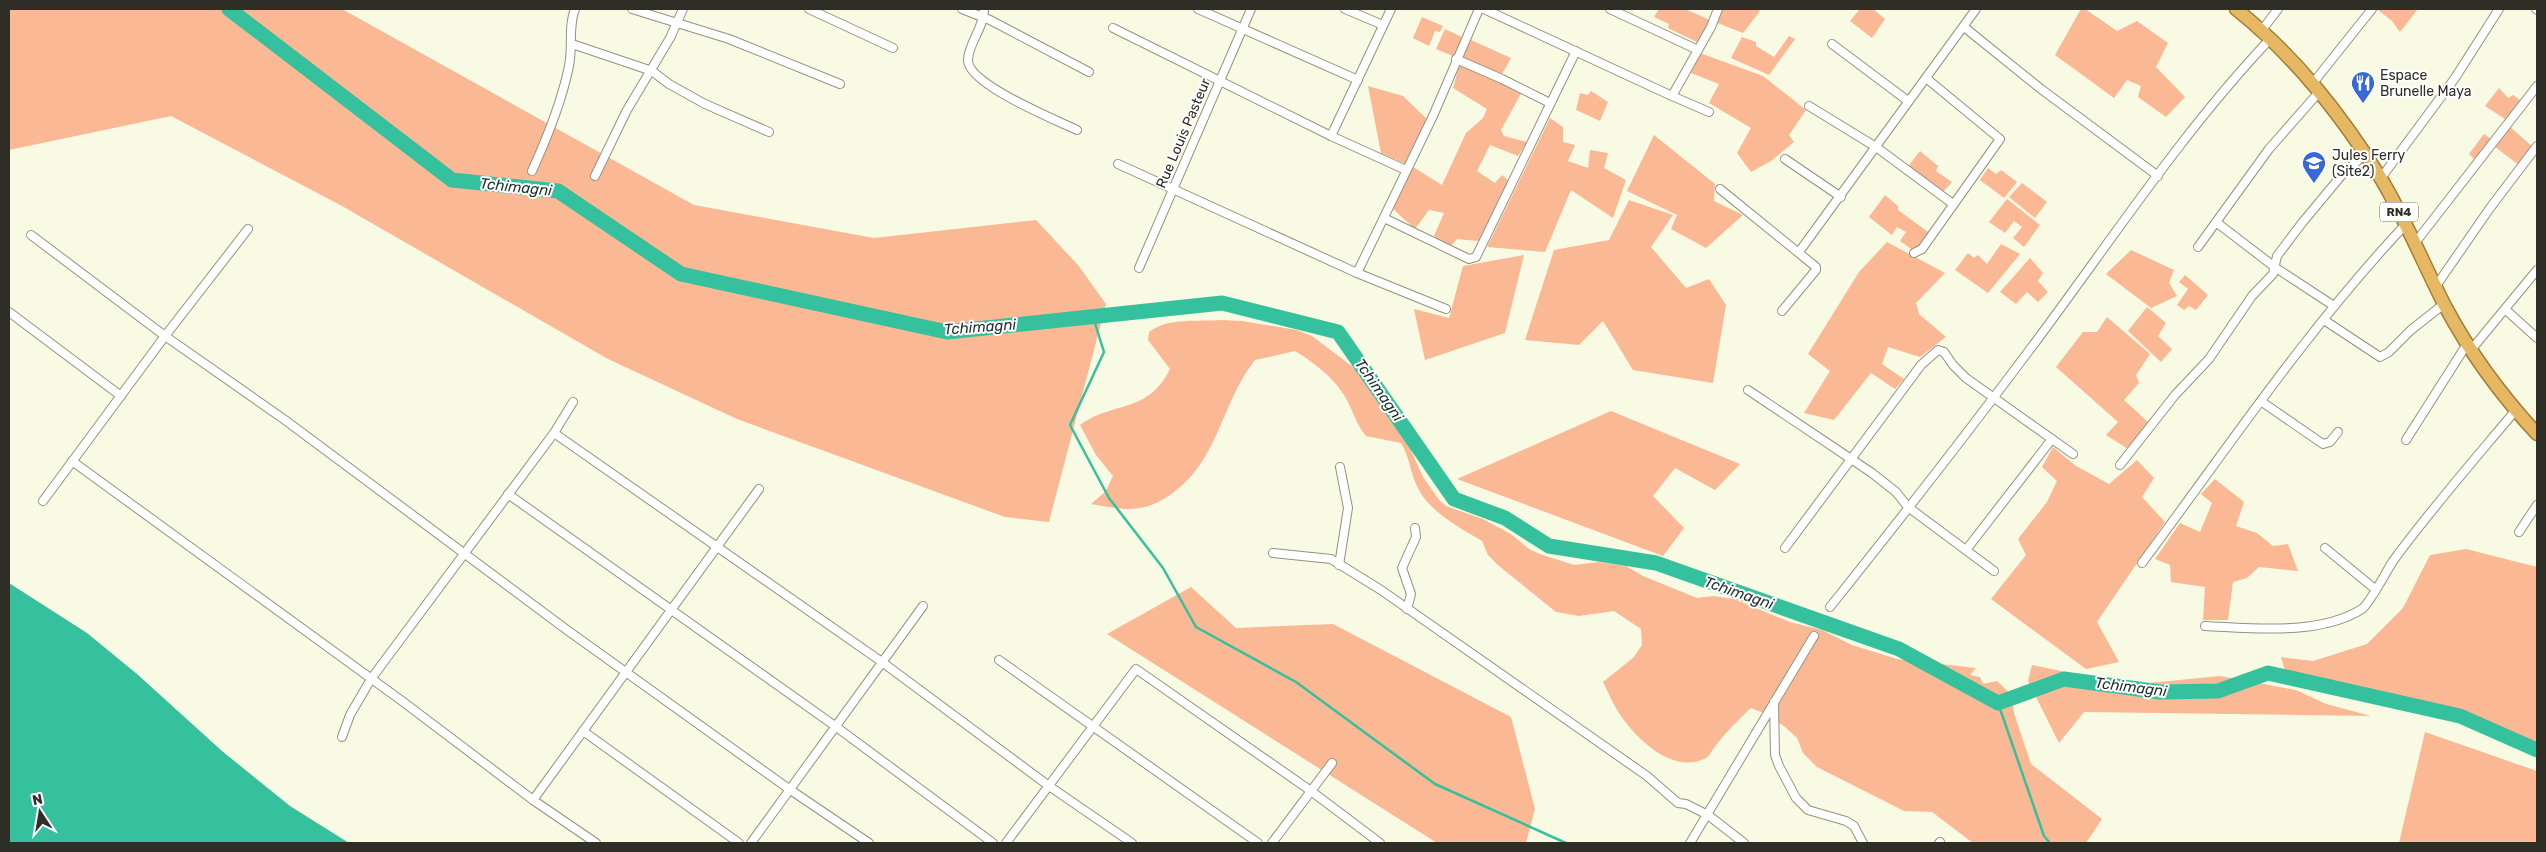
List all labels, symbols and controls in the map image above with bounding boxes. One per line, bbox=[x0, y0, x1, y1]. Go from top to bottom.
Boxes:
place label: Espace Brunelle Maya bbox=[2380, 67, 2471, 100]
restaurant icon: Espace Brunelle Maya bbox=[2350, 70, 2376, 104]
street label: Rue Louis Pasteur bbox=[1153, 75, 1215, 191]
place label: Jules Ferry (Site2) bbox=[2332, 147, 2406, 180]
school or university icon: Jules Ferry (Site2) bbox=[2301, 150, 2327, 184]
water label: Tchimagni bbox=[479, 174, 553, 200]
road number: RN4 bbox=[2380, 202, 2418, 222]
water label: Tchimagni bbox=[943, 315, 1017, 338]
water label: Tchimagni bbox=[1351, 355, 1407, 425]
water label: Tchimagni bbox=[1702, 573, 1776, 613]
water label: Tchimagni bbox=[2094, 674, 2168, 700]
north arrow bbox=[15, 787, 65, 837]
text: N bbox=[31, 790, 44, 809]

